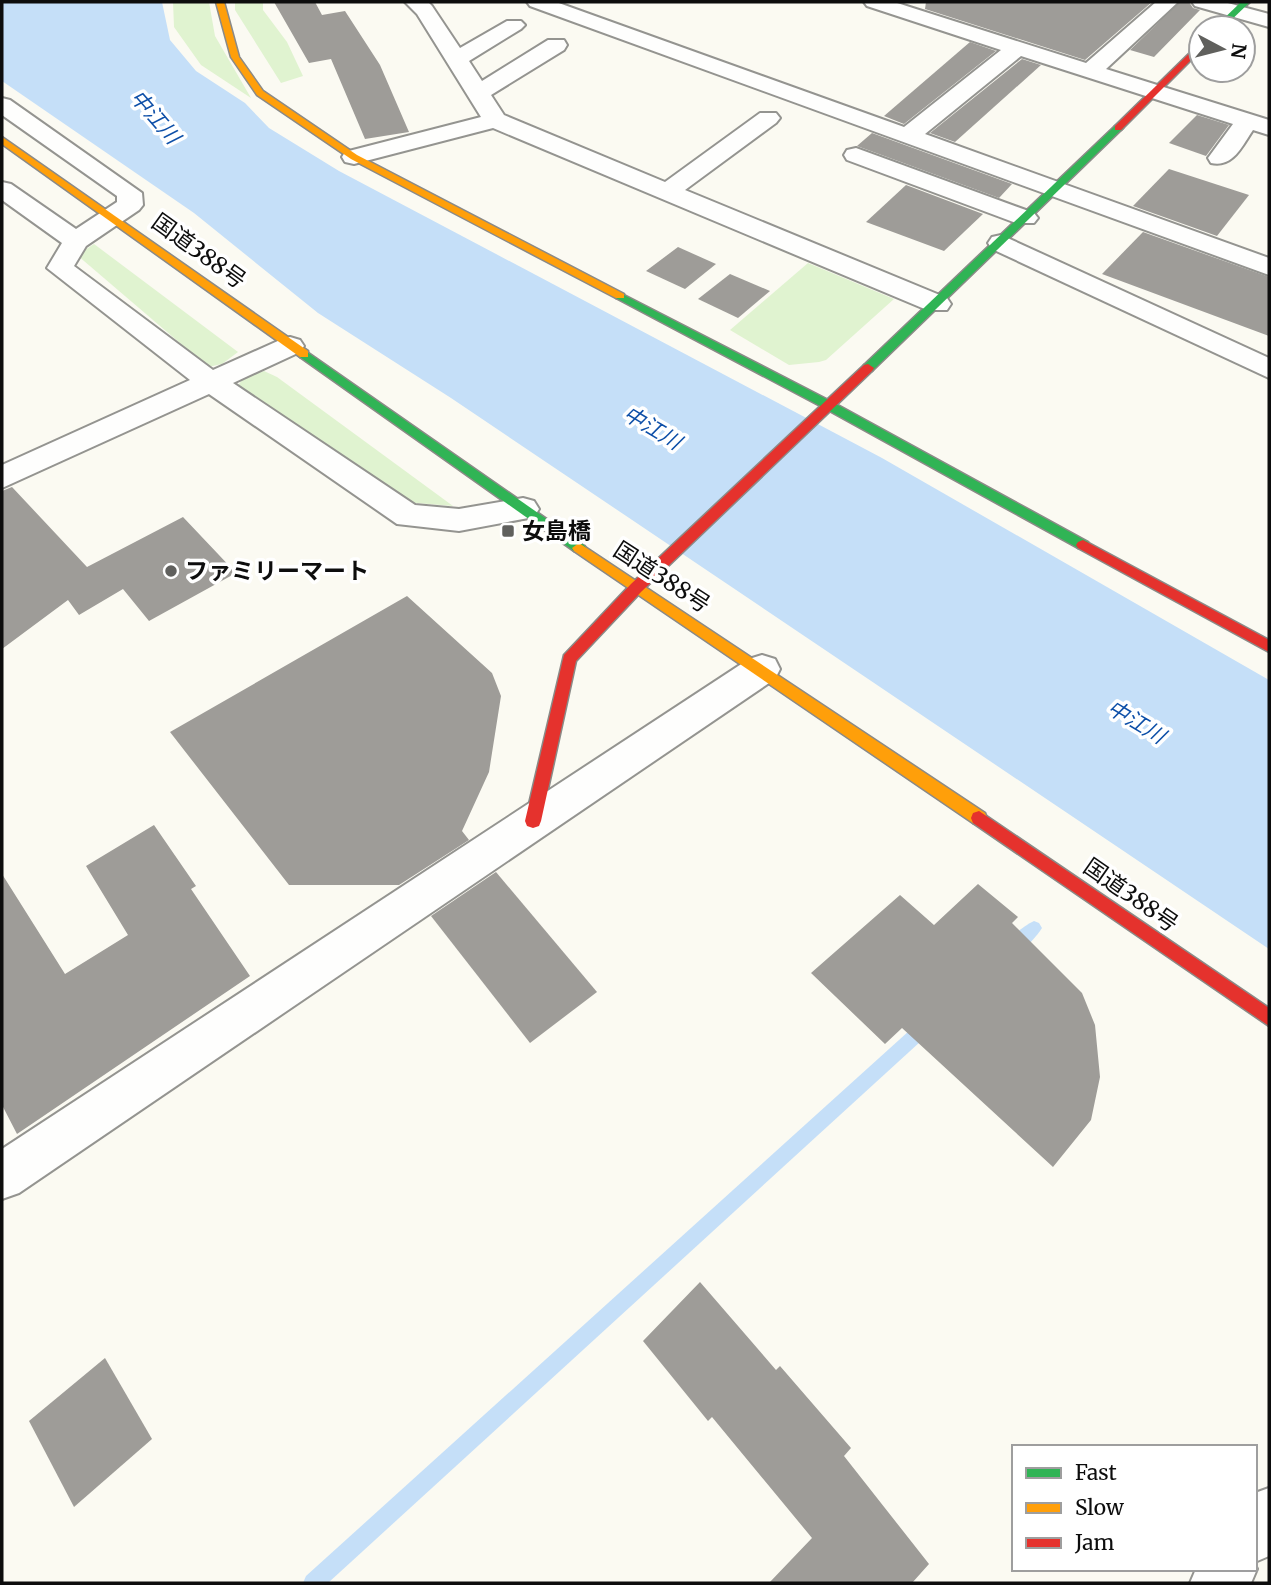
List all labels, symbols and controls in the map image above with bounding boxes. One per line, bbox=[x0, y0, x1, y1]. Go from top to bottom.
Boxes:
north arrow bbox=[1187, 14, 1257, 84]
text: N bbox=[1226, 42, 1252, 60]
water label: 中江川 bbox=[125, 84, 188, 151]
street label: 国道388号 bbox=[147, 207, 252, 294]
water label: 中江川 bbox=[618, 400, 688, 456]
place label: 女島橋 bbox=[522, 516, 591, 545]
marker: 女島橋 bbox=[500, 523, 516, 539]
street label: 国道388号 bbox=[609, 535, 716, 619]
place label: ファミリーマート bbox=[185, 556, 369, 585]
marker: ファミリーマート bbox=[163, 563, 179, 579]
water label: 中江川 bbox=[1102, 694, 1172, 750]
street label: 国道388号 bbox=[1078, 851, 1184, 938]
legend bbox=[1012, 1445, 1257, 1571]
text: Fast bbox=[1075, 1459, 1117, 1486]
text: Slow bbox=[1075, 1494, 1124, 1521]
text: Jam bbox=[1074, 1529, 1114, 1556]

